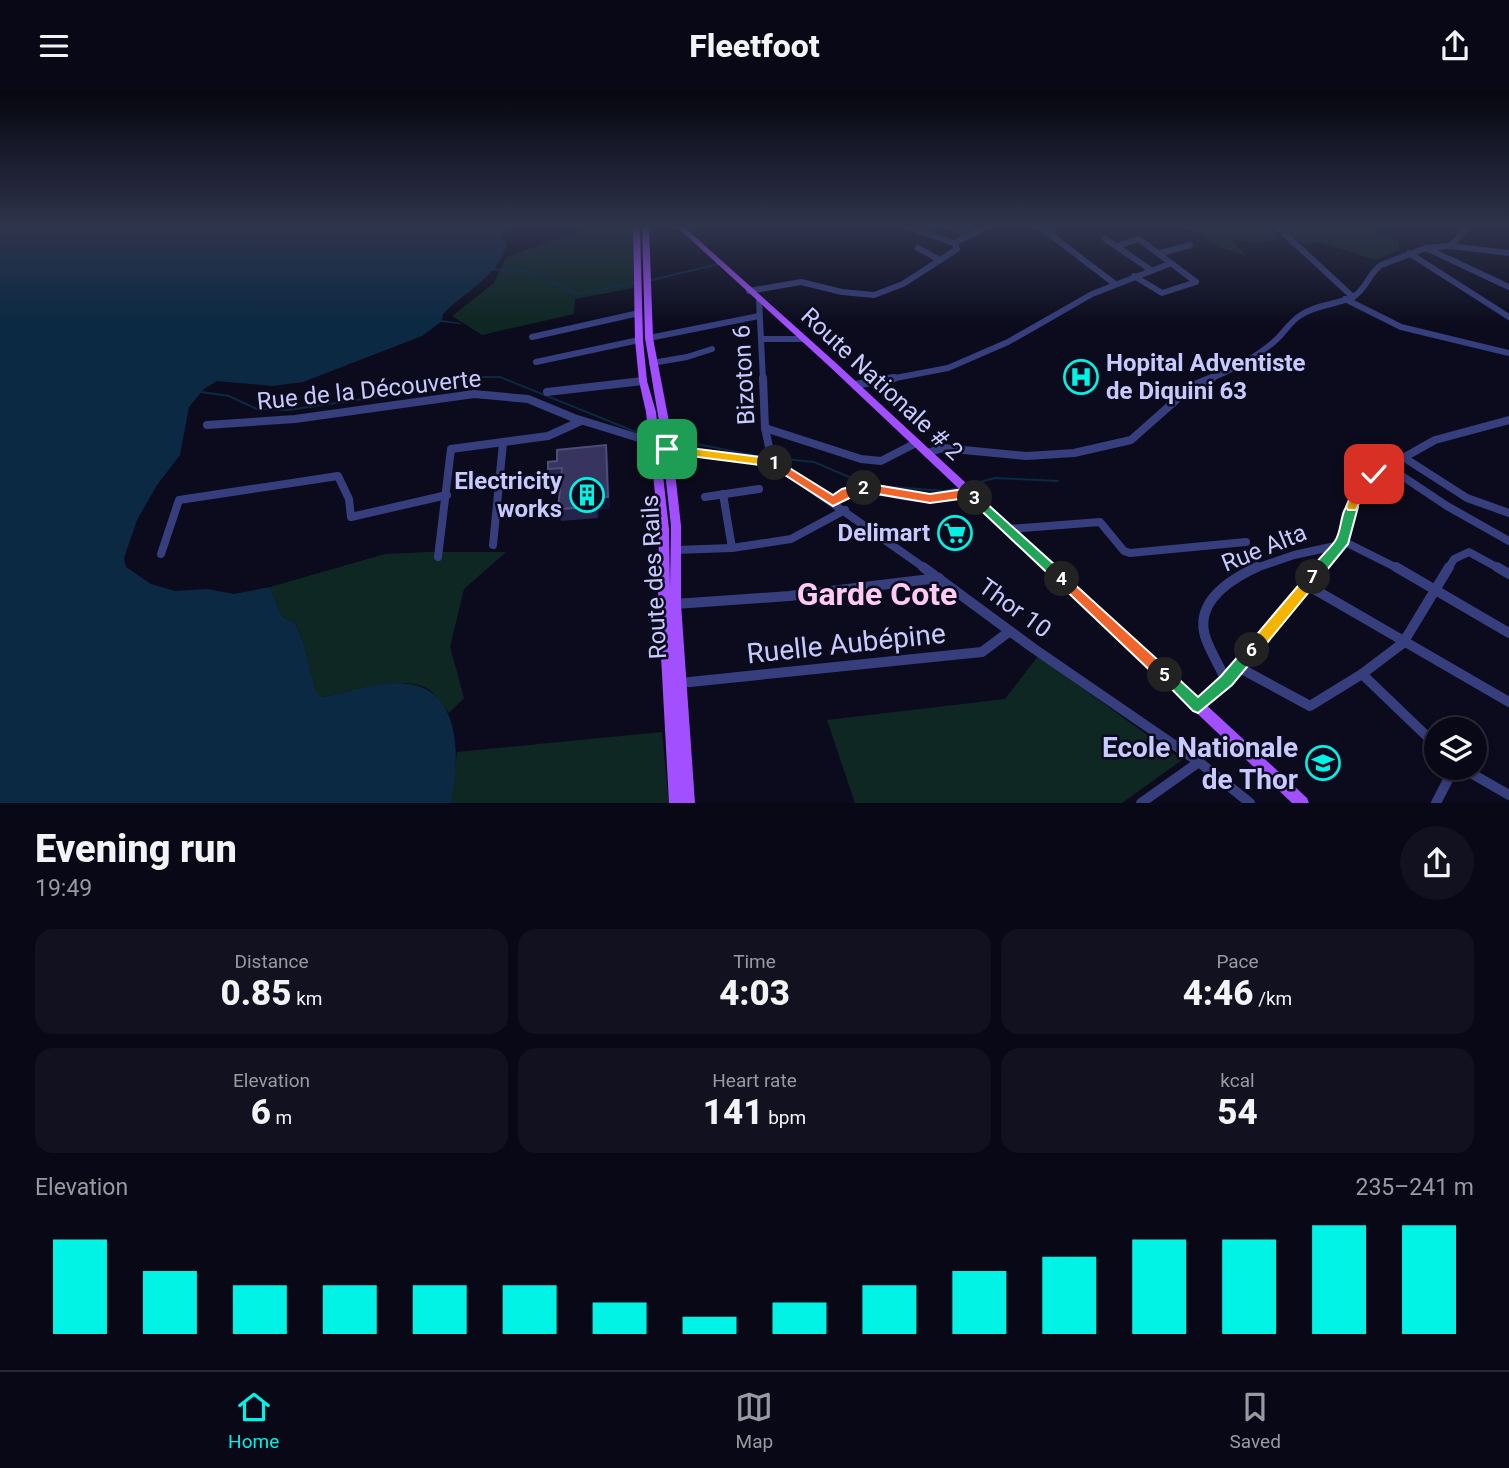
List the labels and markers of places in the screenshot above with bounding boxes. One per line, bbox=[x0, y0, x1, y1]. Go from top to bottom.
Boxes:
place label: Hopital Adventiste de Diquini 63 bbox=[1106, 349, 1306, 405]
hospital icon: Hopital Adventiste de Diquini 63 bbox=[1062, 358, 1100, 396]
pin bbox=[637, 419, 697, 479]
pin bbox=[1344, 444, 1404, 504]
pin: 1 bbox=[758, 445, 792, 481]
place label: Electricity works bbox=[454, 467, 563, 523]
pin: 2 bbox=[846, 471, 882, 505]
building icon: Electricity works bbox=[568, 476, 606, 514]
pin: 3 bbox=[958, 481, 992, 515]
supermarket icon: Delimart bbox=[936, 514, 974, 552]
place label: Delimart bbox=[838, 519, 930, 547]
pin: 7 bbox=[1296, 559, 1330, 595]
pin: 4 bbox=[1044, 561, 1080, 596]
pin: 6 bbox=[1234, 633, 1270, 667]
pin: 5 bbox=[1148, 657, 1182, 693]
place label: Ecole Nationale de Thor bbox=[1102, 731, 1298, 796]
school or university icon: Ecole Nationale de Thor bbox=[1304, 744, 1342, 782]

